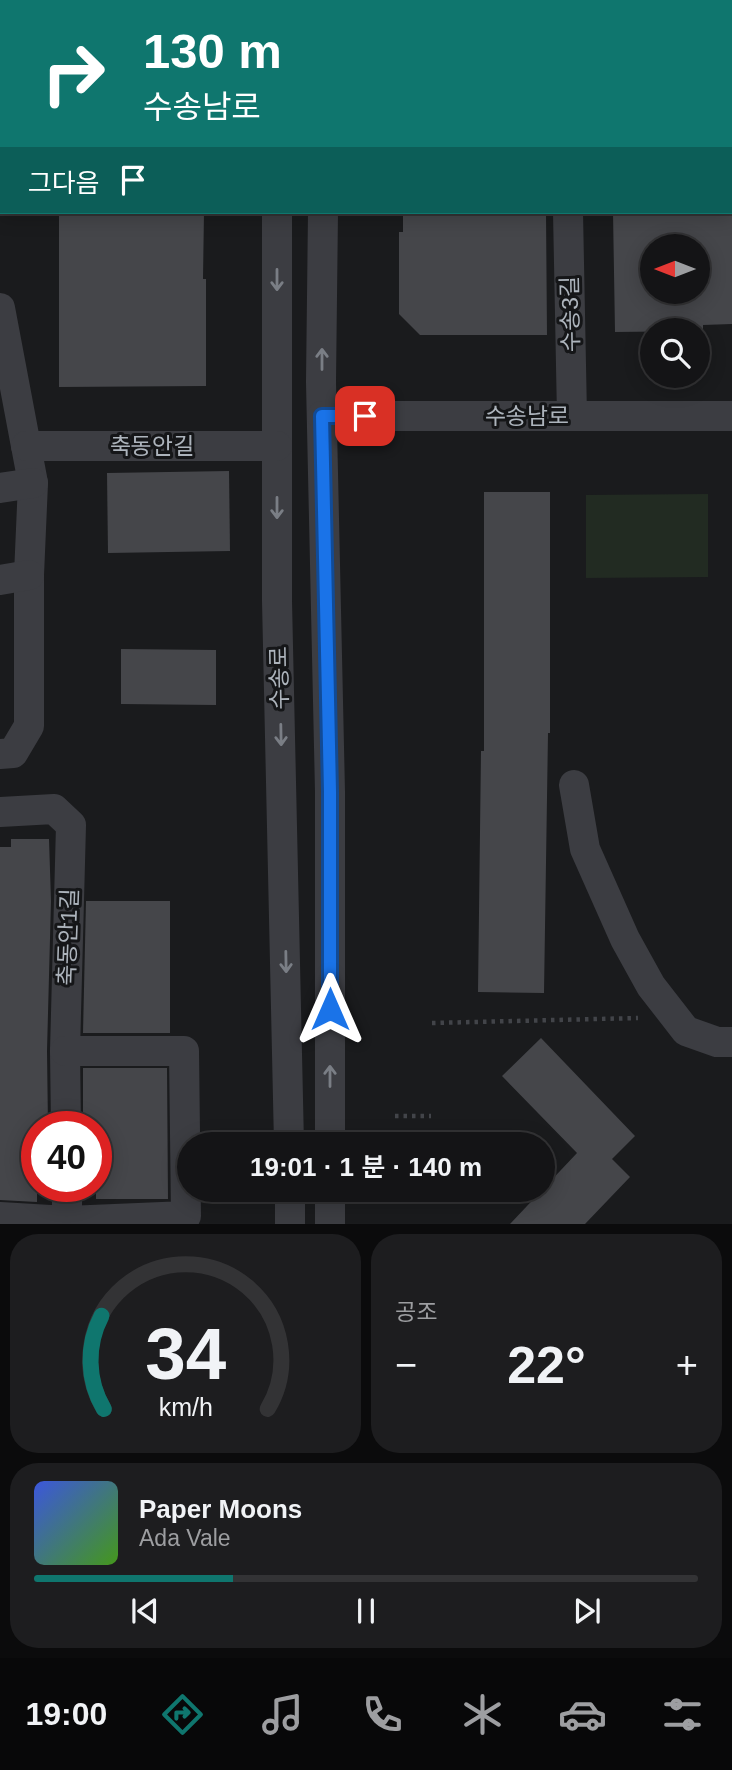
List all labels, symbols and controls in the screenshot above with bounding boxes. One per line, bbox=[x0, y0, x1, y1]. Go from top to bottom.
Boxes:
text: 130 m bbox=[143, 24, 282, 78]
icon: right bbox=[28, 28, 119, 119]
text: 수송남로 bbox=[143, 89, 261, 125]
icon: arrive bbox=[114, 161, 152, 199]
text: 그다음 bbox=[28, 168, 100, 198]
north arrow bbox=[640, 234, 710, 304]
map controls bbox=[640, 234, 710, 388]
one-way arrow bbox=[270, 268, 284, 291]
street label: 수송3길 bbox=[556, 276, 584, 352]
button: search bbox=[640, 318, 710, 388]
one-way arrow bbox=[315, 348, 328, 371]
pin bbox=[335, 386, 395, 446]
icon: arrive bbox=[346, 397, 384, 435]
street label: 수송남로 bbox=[485, 403, 569, 429]
street label: 축동안길 bbox=[110, 433, 194, 459]
one-way arrow bbox=[270, 496, 284, 519]
street label: 수송로 bbox=[265, 646, 293, 710]
one-way arrow bbox=[274, 723, 287, 746]
street label: 축동안1길 bbox=[53, 888, 83, 986]
one-way arrow bbox=[280, 951, 293, 974]
position arrow bbox=[293, 972, 367, 1046]
one-way arrow bbox=[323, 1065, 337, 1088]
speed limit sign: 40 bbox=[21, 1111, 112, 1202]
text: 19:01 · 1 분 · 140 m bbox=[250, 1152, 482, 1182]
text: 공조 bbox=[395, 1299, 437, 1325]
text: 34 bbox=[145, 1314, 226, 1395]
text: 22° bbox=[507, 1336, 586, 1394]
text: − bbox=[395, 1344, 417, 1386]
text: + bbox=[676, 1344, 698, 1386]
text: km/h bbox=[158, 1393, 213, 1421]
text: Paper Moons bbox=[139, 1494, 302, 1524]
text: Ada Vale bbox=[139, 1525, 231, 1551]
icon: previous bbox=[126, 1592, 164, 1630]
icon: pause bbox=[347, 1592, 385, 1630]
icon: next bbox=[568, 1592, 606, 1630]
icon: directions bbox=[158, 1690, 207, 1739]
icon: music bbox=[258, 1690, 307, 1739]
icon: phone bbox=[358, 1690, 407, 1739]
icon: climate bbox=[458, 1690, 507, 1739]
icon: car bbox=[558, 1690, 607, 1739]
icon: filters bbox=[658, 1690, 707, 1739]
text: 19:00 bbox=[25, 1696, 107, 1732]

